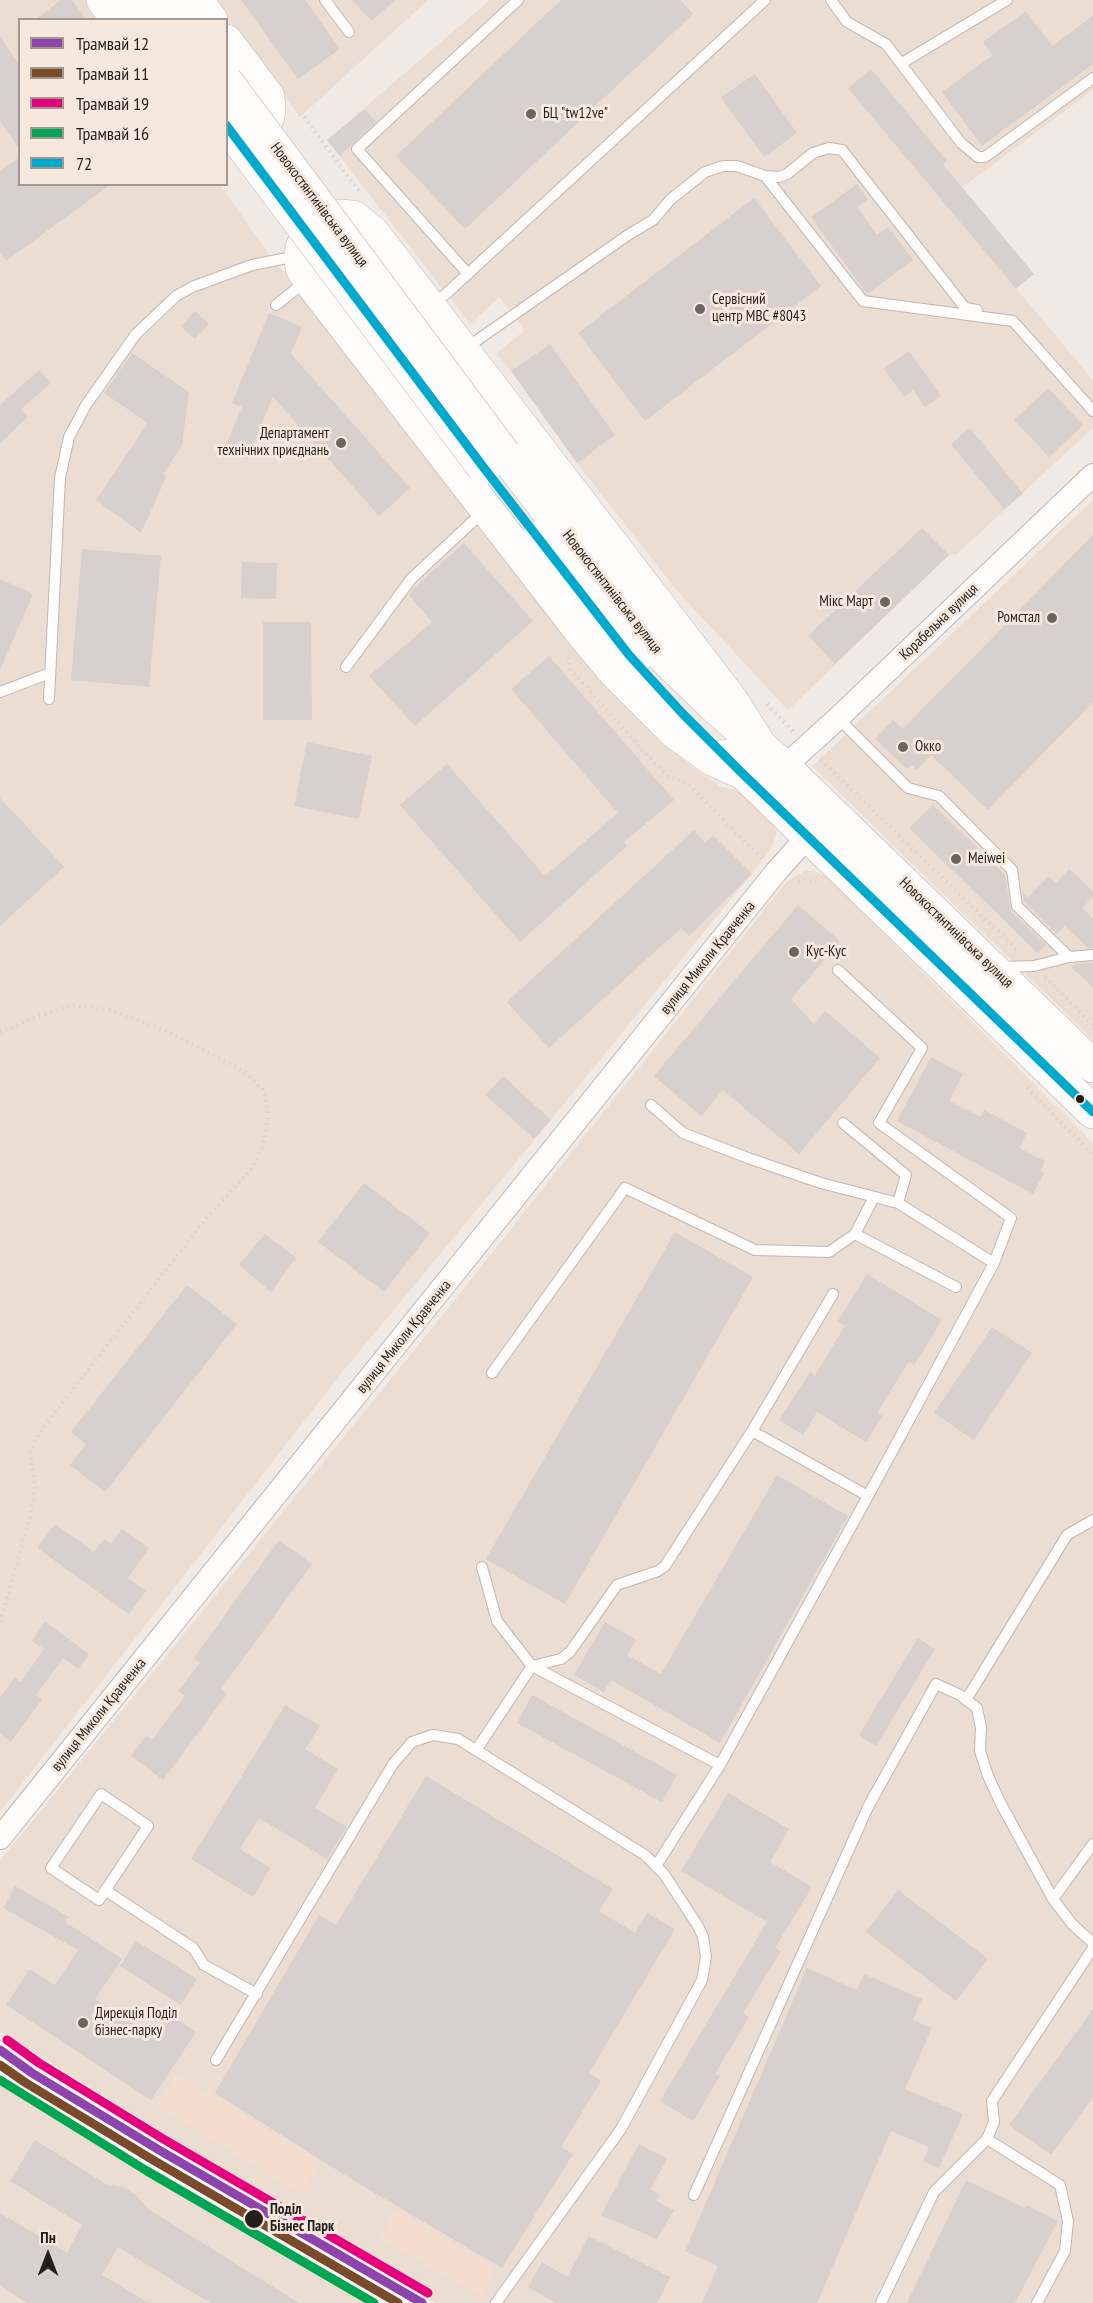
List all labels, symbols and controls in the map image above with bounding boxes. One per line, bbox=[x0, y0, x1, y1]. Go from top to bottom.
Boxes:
legend bbox=[18, 18, 228, 186]
text: Трамвай 12 bbox=[76, 32, 149, 55]
text: Трамвай 11 bbox=[76, 62, 149, 85]
text: Трамвай 19 bbox=[76, 92, 149, 115]
place label: БЦ "tw12ve" bbox=[543, 105, 608, 123]
marker: БЦ "tw12ve" bbox=[524, 107, 538, 121]
text: Трамвай 16 bbox=[76, 122, 149, 145]
street label: Новокостянтинівська вулиця bbox=[266, 139, 372, 271]
text: 72 bbox=[76, 152, 92, 175]
place label: Сервісний центр МВС #8043 bbox=[712, 291, 806, 326]
marker: Сервісний центр МВС #8043 bbox=[693, 302, 707, 316]
place label: Департамент технічних приєднань bbox=[218, 425, 329, 460]
marker: Департамент технічних приєднань bbox=[334, 436, 348, 450]
street label: Новокостянтинівська вулиця bbox=[558, 527, 666, 657]
street label: Корабельна вулиця bbox=[896, 580, 982, 664]
place label: Мікс Март bbox=[819, 593, 873, 611]
marker: Мікс Март bbox=[878, 595, 892, 609]
place label: Ромстал bbox=[997, 609, 1040, 627]
marker: Ромстал bbox=[1045, 611, 1059, 625]
place label: Окко bbox=[915, 738, 941, 756]
marker: Окко bbox=[896, 740, 910, 754]
place label: Meiwei bbox=[968, 850, 1005, 868]
marker: Meiwei bbox=[949, 852, 963, 866]
street label: Новокостянтинівська вулиця bbox=[895, 874, 1017, 992]
street label: вулиця Миколи Кравченка bbox=[657, 898, 759, 1018]
place label: Кус-Кус bbox=[806, 943, 846, 961]
marker: Кус-Кус bbox=[787, 945, 801, 959]
unlabelled marker bbox=[1074, 1093, 1086, 1105]
street label: вулиця Миколи Кравченка bbox=[353, 1277, 455, 1397]
street label: вулиця Миколи Кравченка bbox=[48, 1655, 150, 1775]
place label: Дирекція Поділ бізнес-парку bbox=[95, 2005, 177, 2040]
marker: Дирекція Поділ бізнес-парку bbox=[76, 2016, 90, 2030]
place label: Поділ Бізнес Парк bbox=[270, 2201, 334, 2236]
marker: Поділ Бізнес Парк bbox=[243, 2208, 265, 2230]
north arrow bbox=[18, 2225, 78, 2285]
text: Пн bbox=[40, 2227, 56, 2247]

